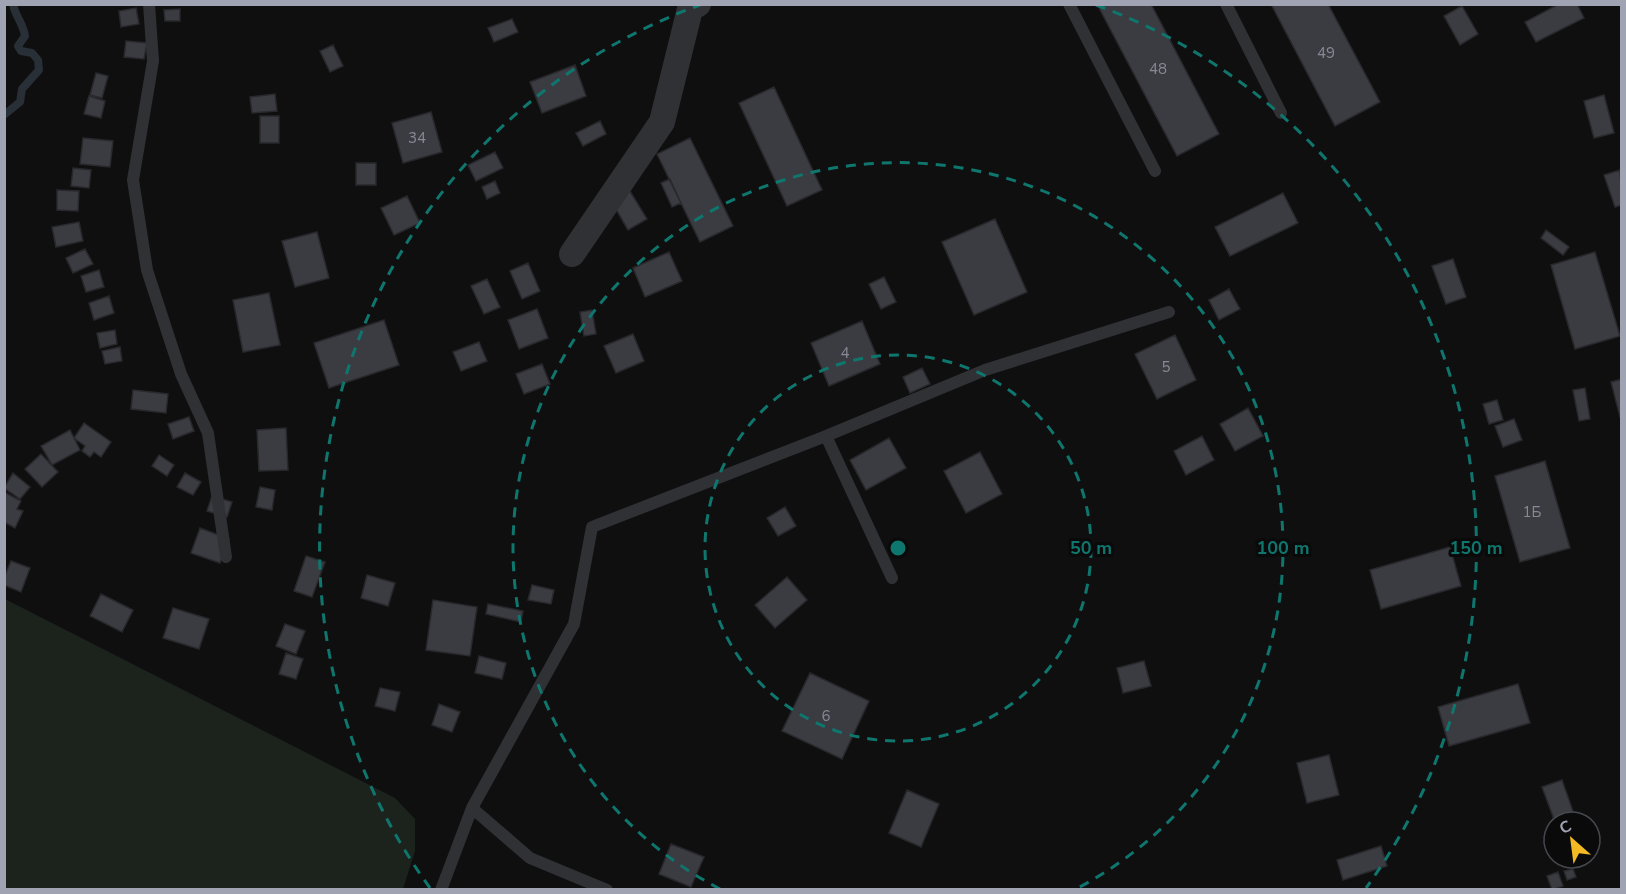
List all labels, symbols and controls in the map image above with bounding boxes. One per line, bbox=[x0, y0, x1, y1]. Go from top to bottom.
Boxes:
house number: 49 bbox=[1317, 43, 1335, 63]
house number: 48 bbox=[1149, 59, 1167, 79]
house number: 34 bbox=[408, 128, 426, 148]
house number: 4 bbox=[840, 343, 850, 363]
house number: 5 bbox=[1161, 357, 1171, 377]
house number: 1Б bbox=[1523, 502, 1542, 522]
text: 50 m bbox=[1070, 536, 1112, 560]
text: 100 m bbox=[1256, 536, 1310, 560]
text: 150 m bbox=[1449, 536, 1503, 560]
centre of rings bbox=[888, 538, 908, 558]
house number: 6 bbox=[821, 706, 831, 726]
north arrow bbox=[1542, 810, 1602, 870]
text: С bbox=[1555, 815, 1576, 840]

